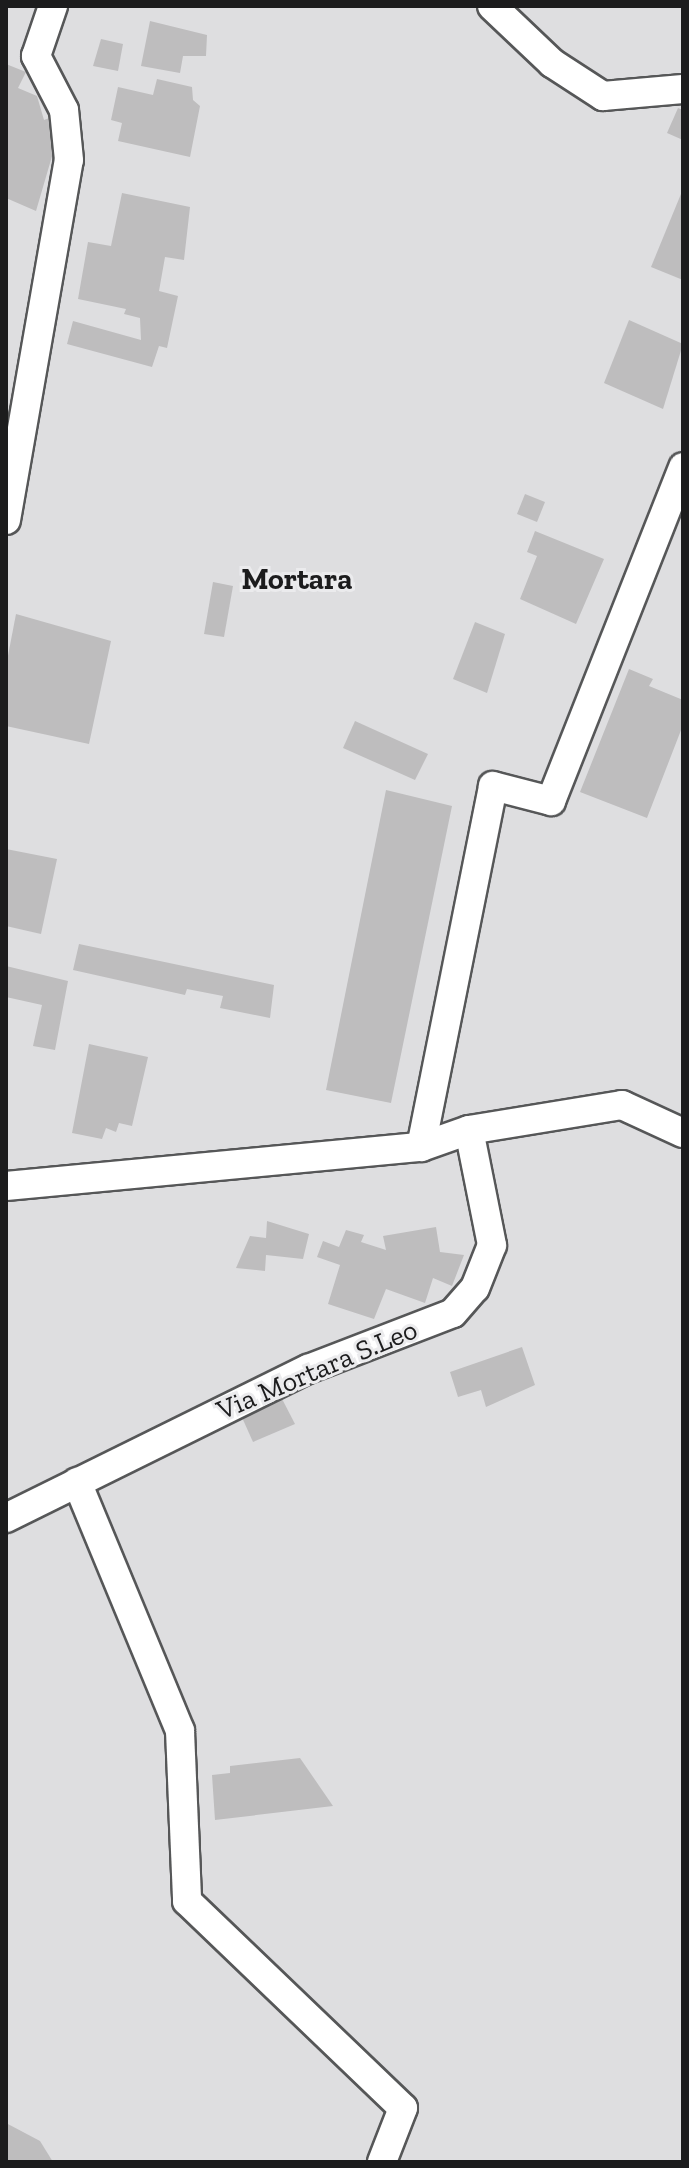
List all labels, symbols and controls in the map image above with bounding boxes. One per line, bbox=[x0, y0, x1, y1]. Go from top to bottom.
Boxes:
district label: Mortara bbox=[242, 561, 352, 597]
street label: Via Mortara S.Leo bbox=[212, 1313, 422, 1427]

